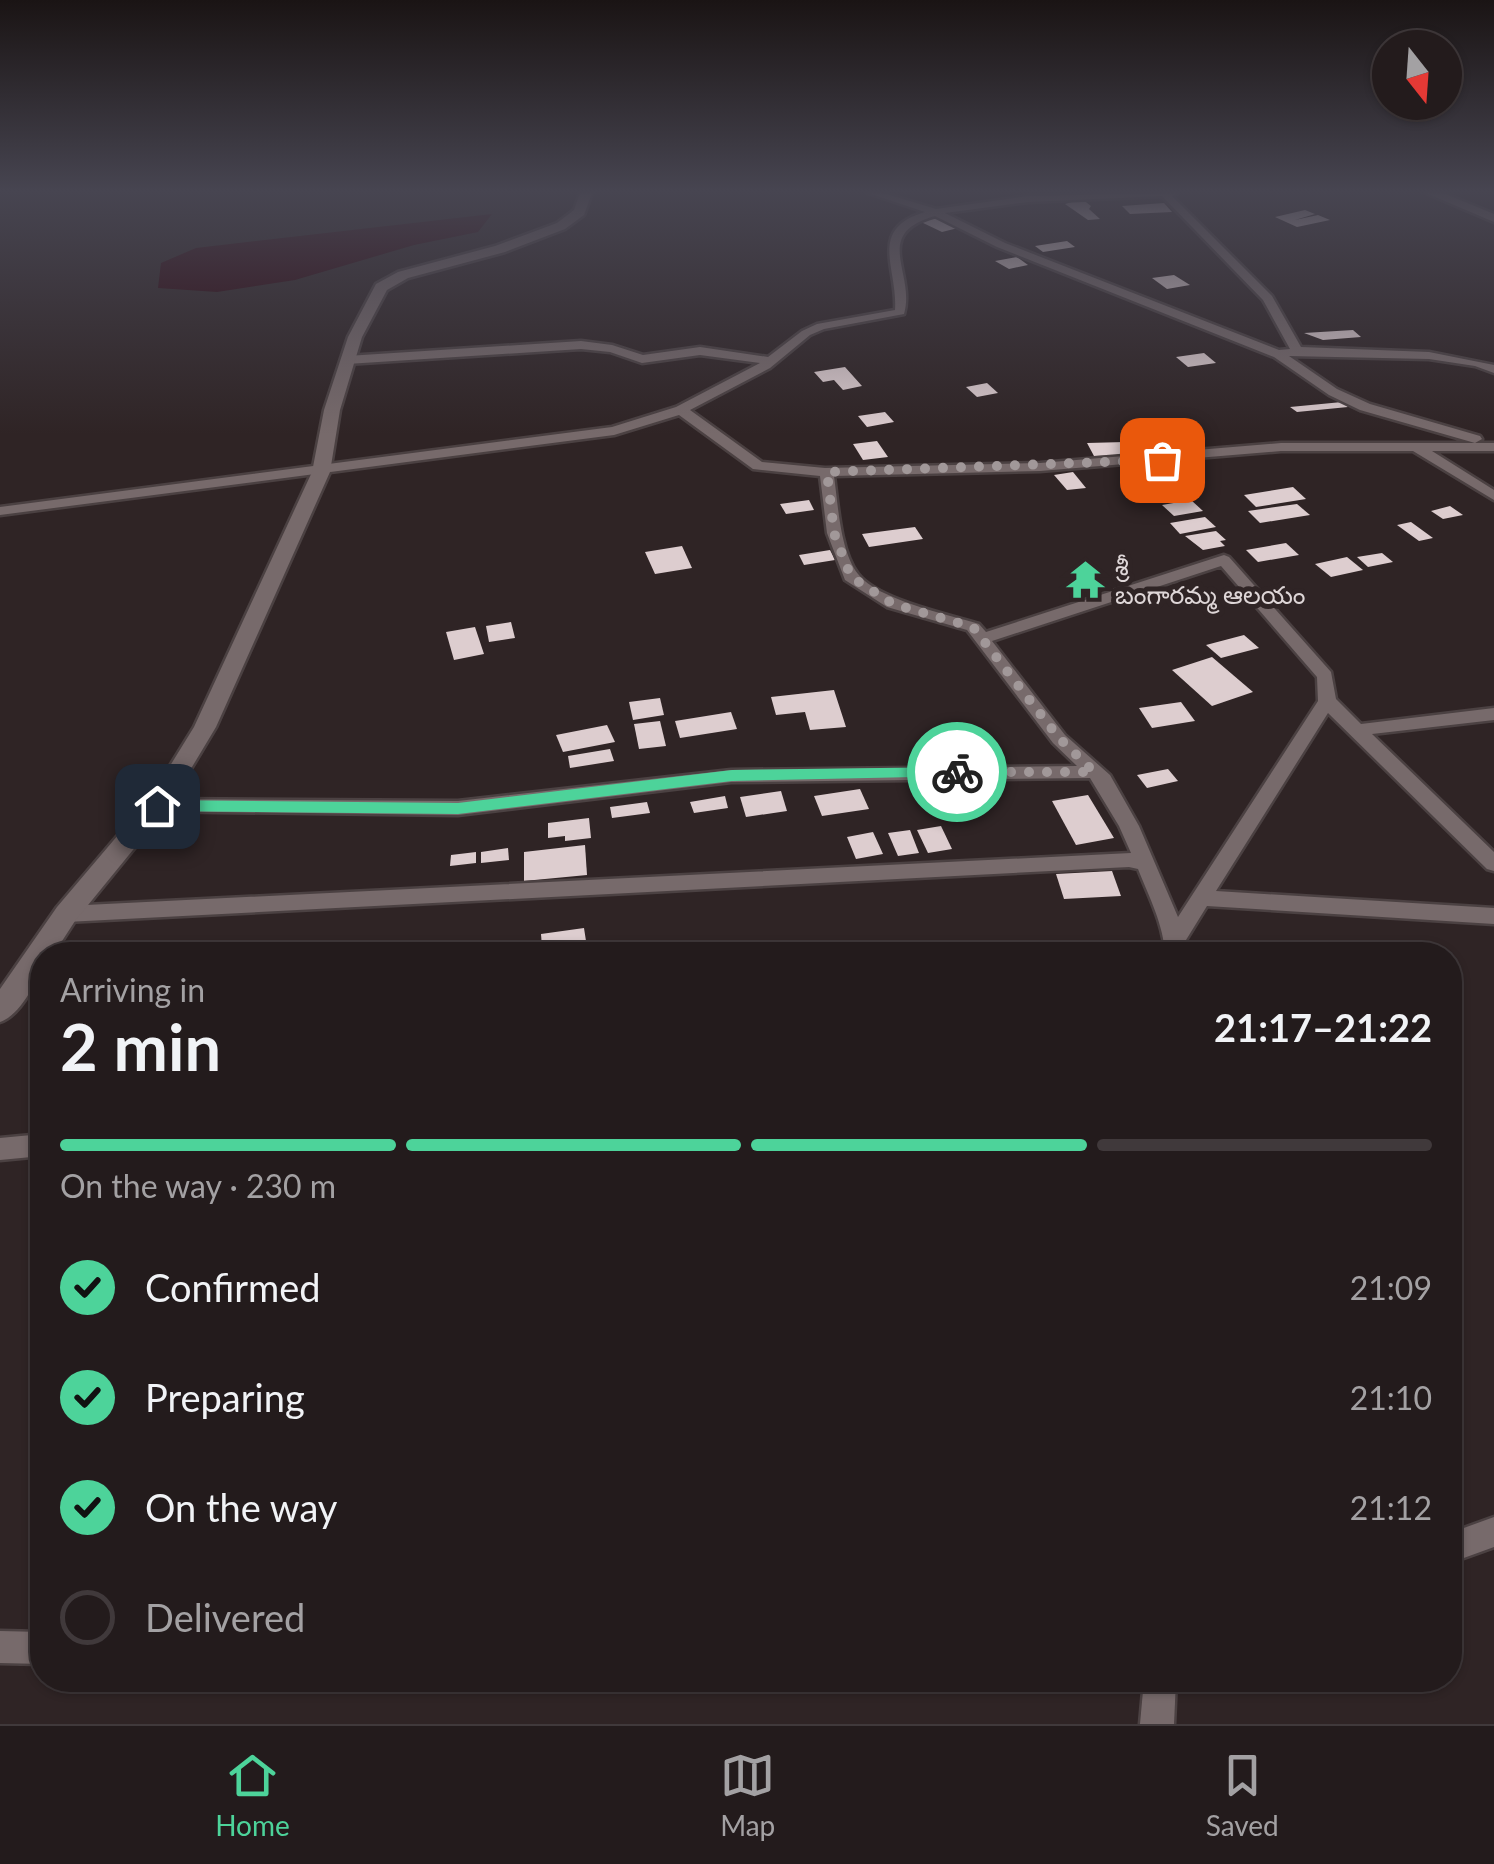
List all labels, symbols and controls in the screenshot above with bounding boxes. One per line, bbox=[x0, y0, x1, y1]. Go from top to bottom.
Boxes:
north arrow bbox=[1372, 30, 1462, 120]
map controls bbox=[1372, 30, 1462, 120]
pin bbox=[1120, 418, 1205, 503]
icon: bag bbox=[1135, 433, 1190, 488]
place label: శ్రీ బంగారమ్మ ఆలయం bbox=[1115, 550, 1306, 614]
temple icon: శ్రీ బంగారమ్మ ఆలయం bbox=[1064, 559, 1106, 601]
courier bbox=[907, 722, 1007, 822]
icon: bike bbox=[930, 745, 985, 800]
pin bbox=[115, 764, 200, 849]
icon: home bbox=[130, 779, 185, 834]
text: Arriving in bbox=[60, 970, 205, 1009]
text: 21:17–21:22 bbox=[1214, 1004, 1432, 1050]
text: 2 min bbox=[60, 1007, 221, 1085]
text: On the way · 230 m bbox=[60, 1166, 336, 1205]
icon: check bbox=[60, 1260, 115, 1315]
text: Confirmed bbox=[145, 1264, 321, 1310]
text: 21:09 bbox=[1350, 1268, 1432, 1307]
icon: check bbox=[60, 1370, 115, 1425]
text: Preparing bbox=[145, 1374, 305, 1420]
text: 21:10 bbox=[1350, 1378, 1432, 1417]
icon: check bbox=[60, 1480, 115, 1535]
text: On the way bbox=[145, 1484, 337, 1530]
text: 21:12 bbox=[1350, 1488, 1432, 1527]
text: Delivered bbox=[145, 1594, 305, 1640]
tab: Home bbox=[215, 1748, 290, 1842]
tab: Map bbox=[720, 1748, 775, 1842]
tab: Saved bbox=[1206, 1748, 1279, 1842]

